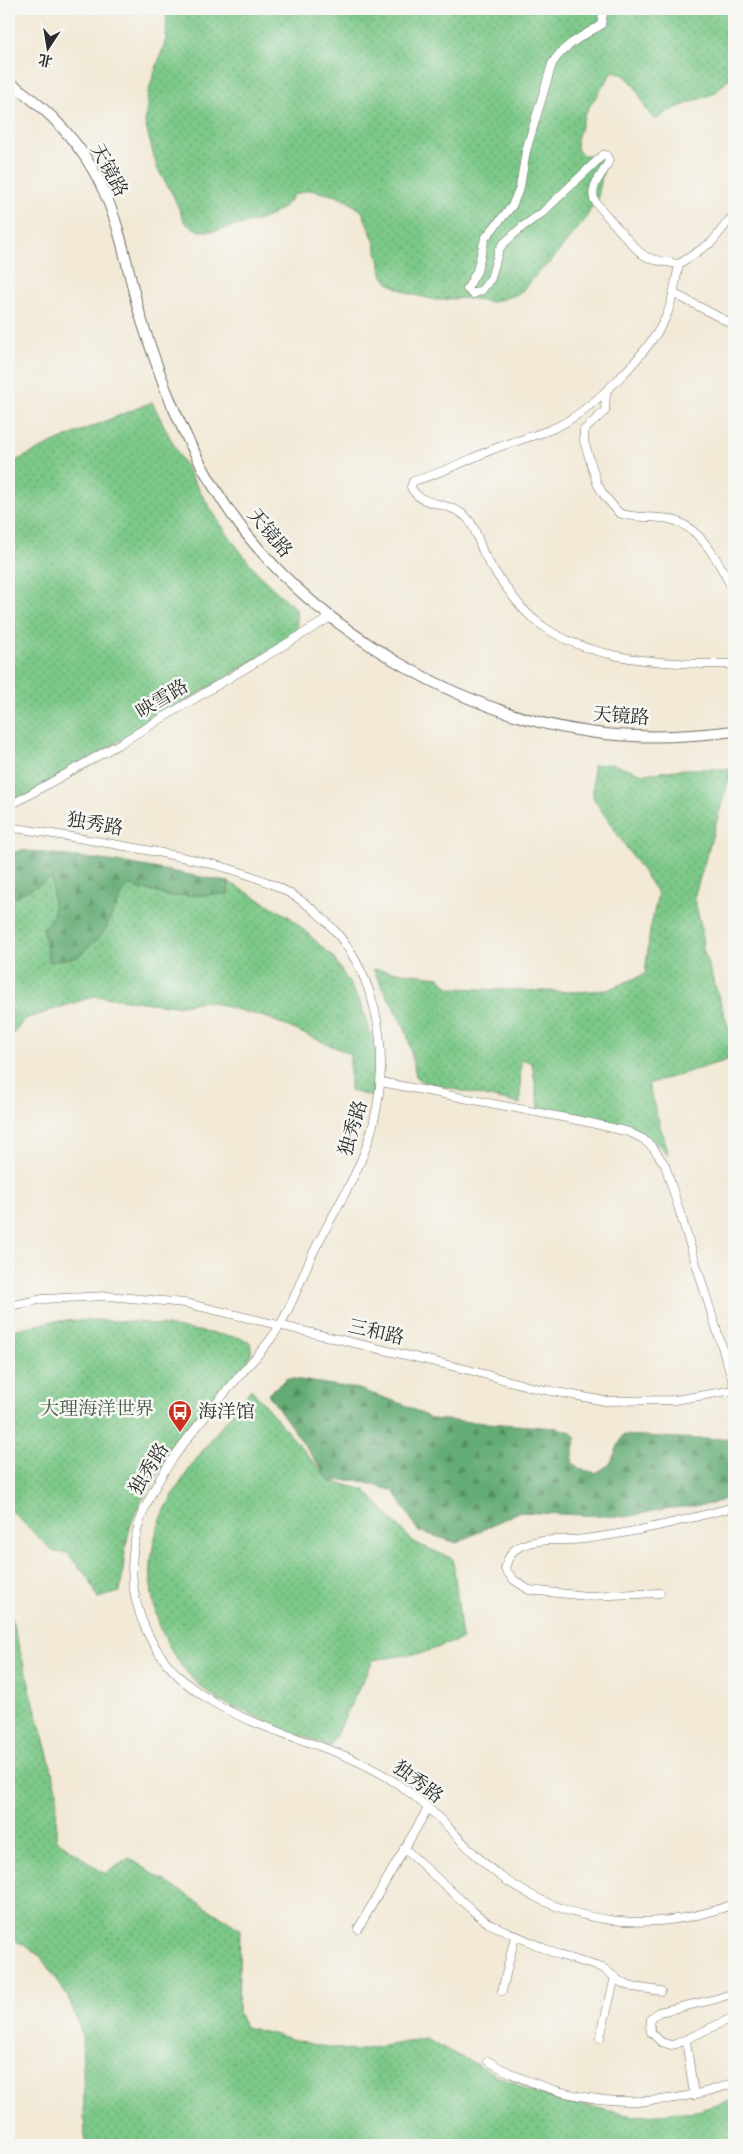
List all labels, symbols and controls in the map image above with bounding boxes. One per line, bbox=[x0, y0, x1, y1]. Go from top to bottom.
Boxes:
north arrow bbox=[22, 22, 72, 72]
text: 北 bbox=[37, 49, 54, 71]
street label: 天镜路 bbox=[84, 139, 134, 201]
street label: 天镜路 bbox=[242, 503, 298, 563]
street label: 映雪路 bbox=[131, 673, 193, 725]
street label: 天镜路 bbox=[592, 701, 650, 731]
street label: 独秀路 bbox=[65, 806, 125, 842]
street label: 独秀路 bbox=[332, 1097, 374, 1159]
street label: 三和路 bbox=[345, 1313, 407, 1351]
park label: 大理海洋世界 bbox=[40, 1396, 154, 1422]
bus stop icon: 海洋馆 bbox=[167, 1399, 193, 1433]
place label: 海洋馆 bbox=[198, 1399, 255, 1425]
street label: 独秀路 bbox=[123, 1438, 175, 1500]
street label: 独秀路 bbox=[387, 1754, 449, 1810]

